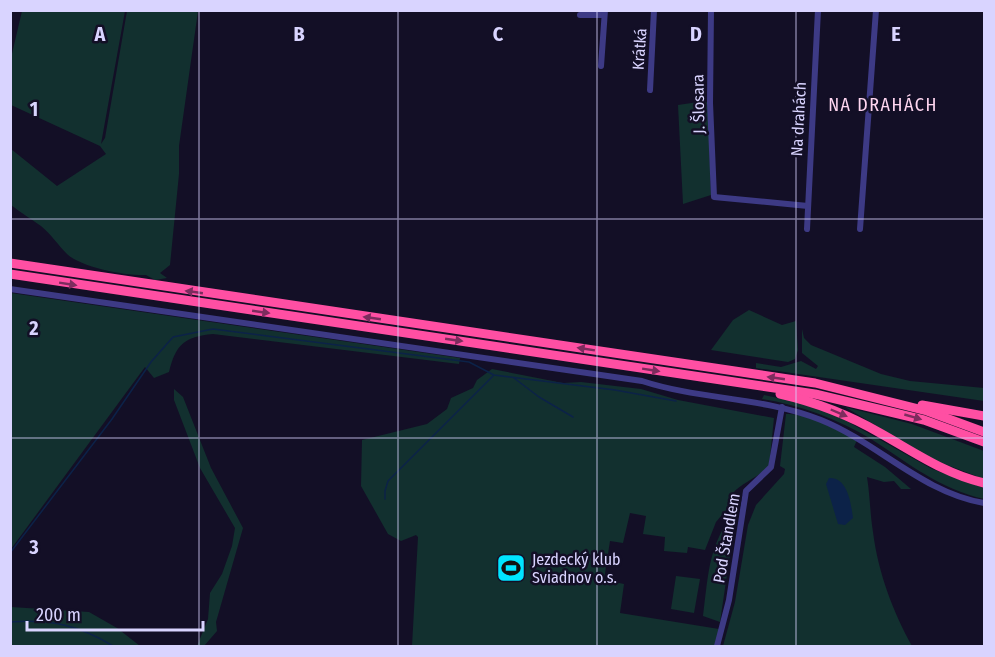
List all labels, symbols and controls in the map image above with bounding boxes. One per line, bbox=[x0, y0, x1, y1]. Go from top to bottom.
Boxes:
text: A bbox=[94, 22, 107, 46]
text: B bbox=[293, 22, 305, 46]
text: C bbox=[493, 22, 504, 46]
text: D bbox=[690, 22, 702, 46]
text: E bbox=[891, 22, 901, 46]
street label: Krátká bbox=[629, 27, 650, 70]
street label: J. Šlosara bbox=[687, 74, 709, 134]
street label: Na drahách bbox=[787, 81, 810, 157]
district label: NA DRAHÁCH bbox=[828, 93, 938, 116]
text: 1 bbox=[30, 97, 38, 121]
one-way arrow bbox=[59, 279, 78, 288]
one-way arrow bbox=[185, 287, 204, 296]
one-way arrow bbox=[252, 308, 271, 317]
one-way arrow bbox=[362, 313, 381, 322]
text: 2 bbox=[28, 316, 39, 340]
one-way arrow bbox=[445, 336, 464, 345]
one-way arrow bbox=[576, 345, 595, 354]
one-way arrow bbox=[641, 365, 660, 374]
one-way arrow bbox=[767, 373, 786, 382]
one-way arrow bbox=[831, 408, 849, 418]
one-way arrow bbox=[904, 413, 922, 422]
street label: Pod Štandlem bbox=[708, 492, 744, 584]
text: 3 bbox=[28, 535, 39, 559]
place label: Jezdecký klub Sviadnov o.s. bbox=[532, 550, 621, 587]
sports icon: Jezdecký klub Sviadnov o.s. bbox=[495, 552, 527, 584]
scale bar bbox=[27, 594, 202, 632]
text: 200 m bbox=[36, 604, 81, 626]

